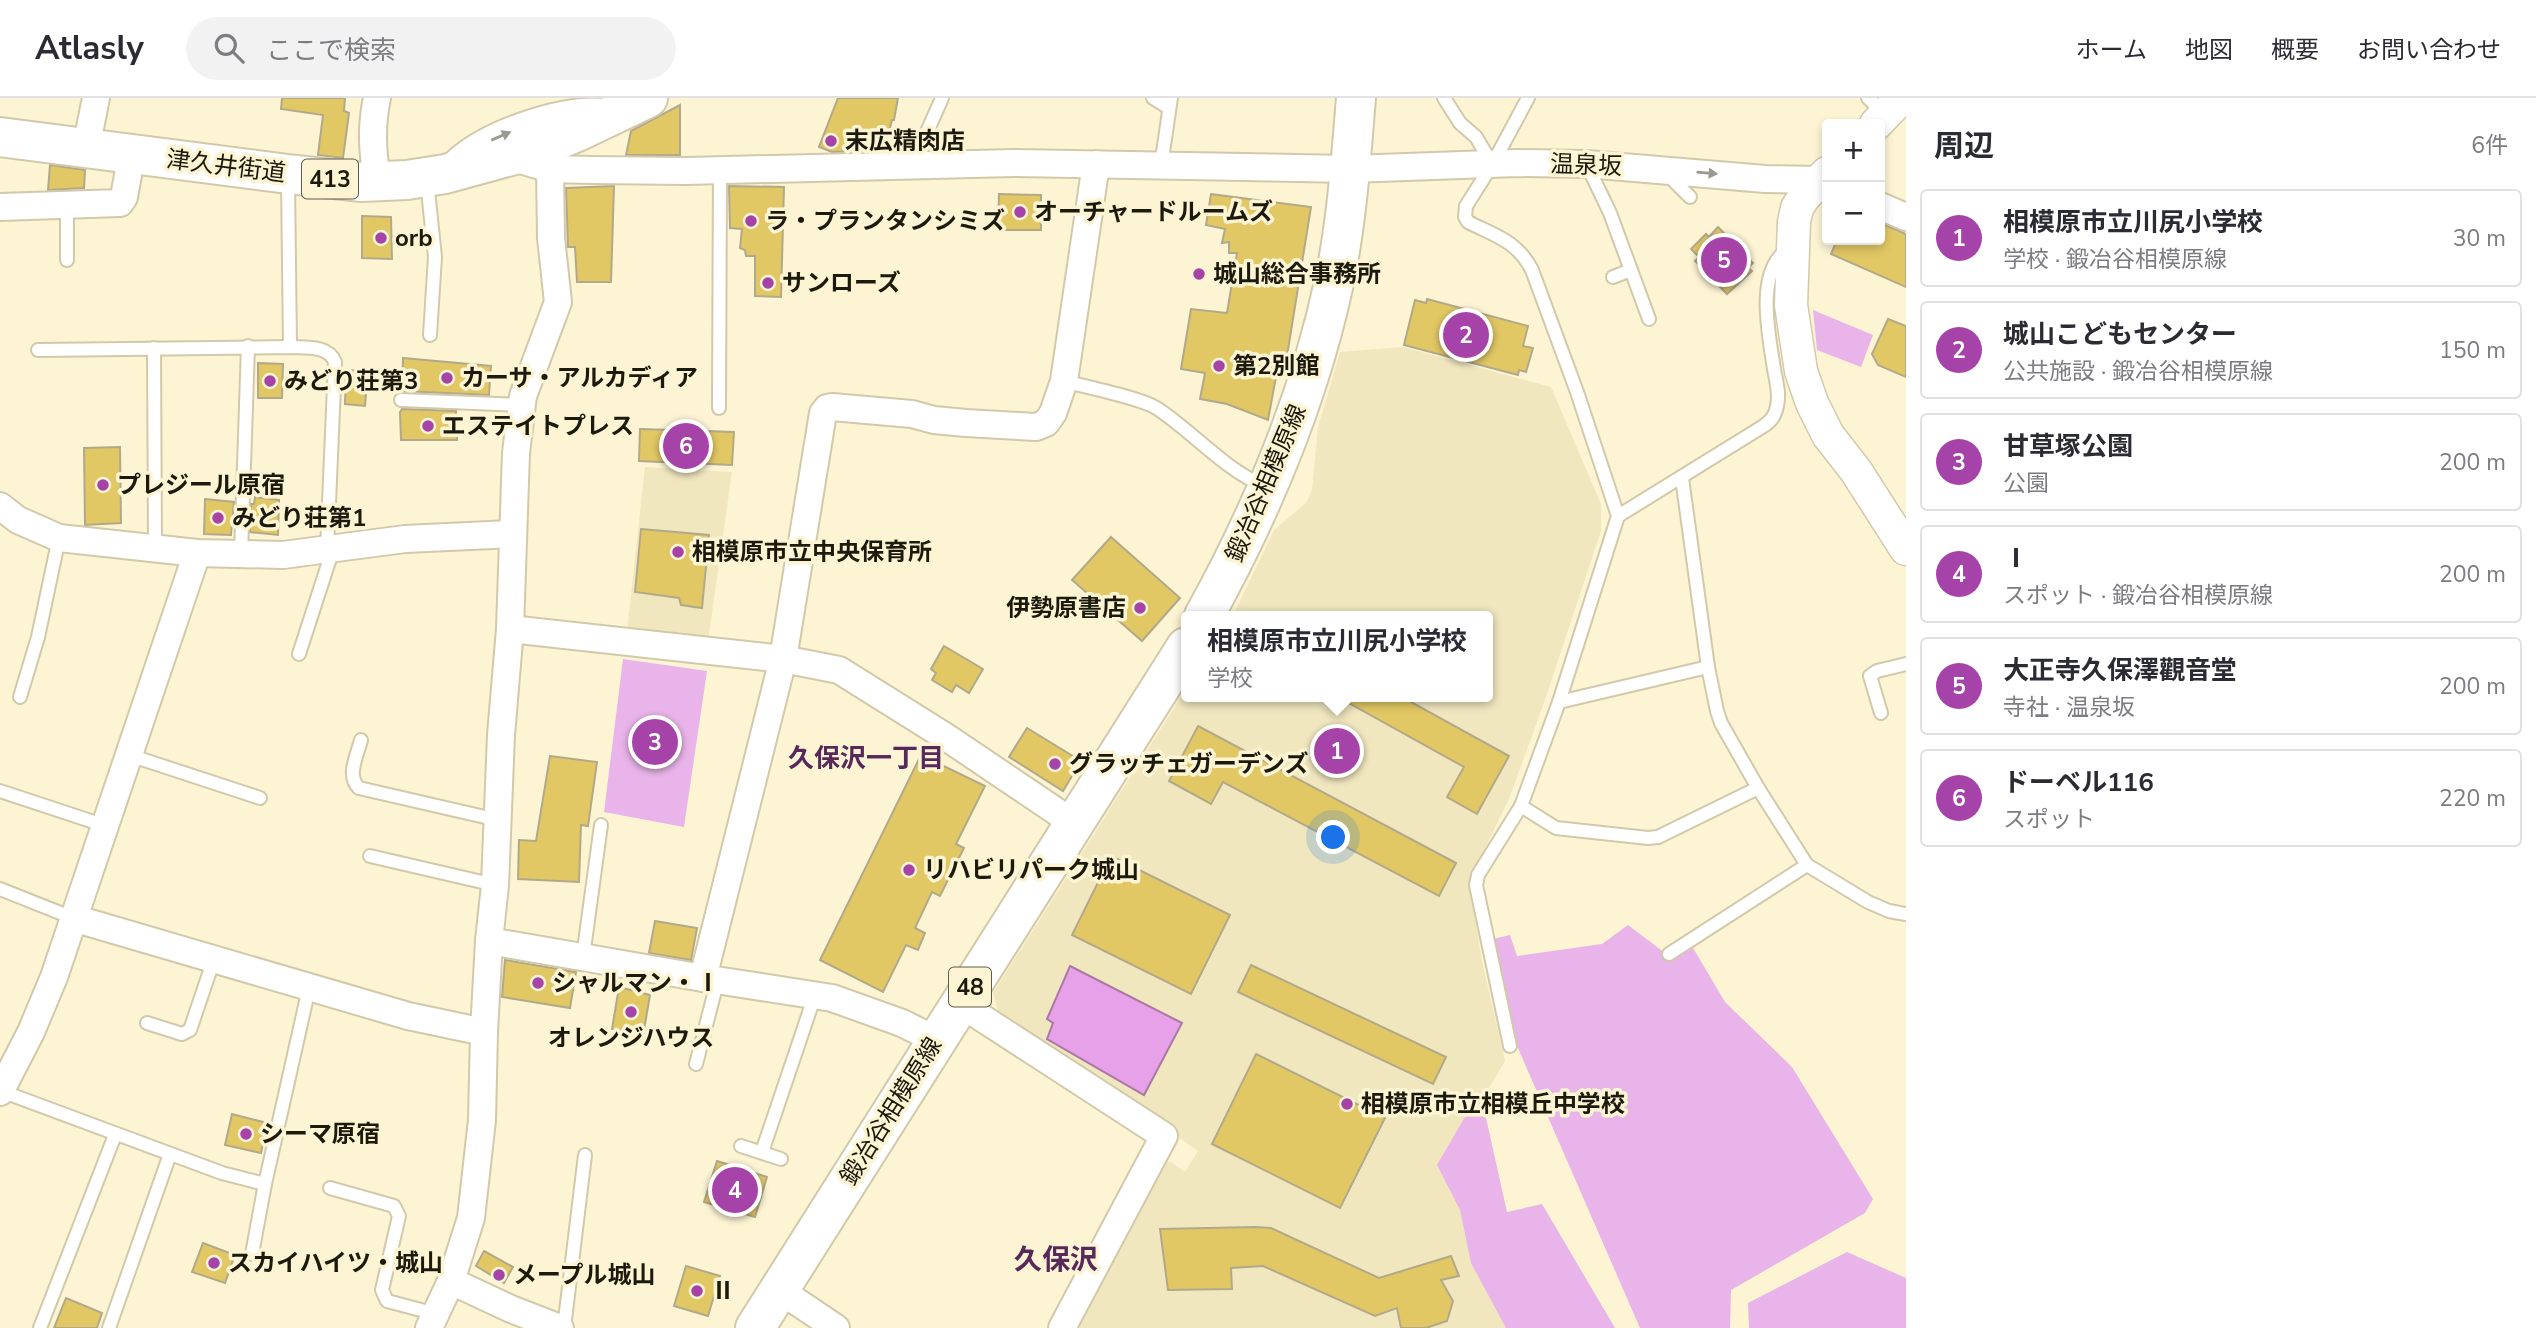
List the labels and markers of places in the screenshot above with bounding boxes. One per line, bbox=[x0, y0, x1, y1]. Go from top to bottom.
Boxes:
place label: 末広精肉店 bbox=[845, 125, 965, 157]
marker: 末広精肉店 bbox=[823, 133, 839, 149]
place label: オーチャードルームズ bbox=[1034, 196, 1273, 228]
marker: オーチャードルームズ bbox=[1012, 204, 1028, 220]
place label: ラ・プランタンシミズ bbox=[765, 205, 1005, 237]
marker: ラ・プランタンシミズ bbox=[743, 213, 759, 229]
place label: orb bbox=[395, 222, 433, 254]
marker: orb bbox=[373, 230, 389, 246]
pin: 5 bbox=[1701, 234, 1747, 286]
place label: 城山総合事務所 bbox=[1213, 258, 1381, 290]
marker: 城山総合事務所 bbox=[1191, 266, 1207, 282]
place label: サンローズ bbox=[782, 267, 901, 299]
marker: サンローズ bbox=[760, 275, 776, 291]
pin: 2 bbox=[1443, 309, 1489, 361]
place label: 第2別館 bbox=[1233, 350, 1319, 382]
marker: 第2別館 bbox=[1211, 358, 1227, 374]
place label: カーサ・アルカディア bbox=[461, 362, 698, 394]
place label: みどり荘第3 bbox=[284, 365, 418, 397]
marker: カーサ・アルカディア bbox=[439, 370, 455, 386]
marker: みどり荘第3 bbox=[262, 373, 278, 389]
place label: エステイトプレス bbox=[442, 410, 634, 442]
marker: エステイトプレス bbox=[420, 418, 436, 434]
pin: 6 bbox=[663, 420, 709, 472]
place label: プレジール原宿 bbox=[117, 469, 285, 501]
marker: プレジール原宿 bbox=[95, 477, 111, 493]
place label: みどり荘第1 bbox=[232, 502, 366, 534]
marker: みどり荘第1 bbox=[210, 510, 226, 526]
place label: 相模原市立中央保育所 bbox=[692, 536, 932, 568]
marker: 相模原市立中央保育所 bbox=[670, 544, 686, 560]
place label: 伊勢原書店 bbox=[1006, 592, 1126, 624]
marker: 伊勢原書店 bbox=[1132, 600, 1148, 616]
pin: 3 bbox=[632, 716, 678, 768]
pin: 1 bbox=[1314, 725, 1360, 777]
place label: グラッチェガーデンズ bbox=[1069, 748, 1309, 780]
marker: グラッチェガーデンズ bbox=[1047, 756, 1063, 772]
place label: リハビリパーク城山 bbox=[923, 854, 1139, 886]
marker: リハビリパーク城山 bbox=[901, 862, 917, 878]
place label: シャルマン・Ⅰ bbox=[552, 967, 720, 999]
marker: シャルマン・Ⅰ bbox=[530, 975, 546, 991]
marker: オレンジハウス bbox=[623, 1004, 639, 1020]
place label: オレンジハウス bbox=[548, 1022, 714, 1054]
place label: 相模原市立相模丘中学校 bbox=[1361, 1088, 1625, 1120]
marker: 相模原市立相模丘中学校 bbox=[1339, 1096, 1355, 1112]
place label: シーマ原宿 bbox=[260, 1118, 380, 1150]
marker: シーマ原宿 bbox=[238, 1126, 254, 1142]
pin: 4 bbox=[712, 1164, 758, 1216]
place label: スカイハイツ・城山 bbox=[228, 1247, 443, 1279]
marker: スカイハイツ・城山 bbox=[206, 1255, 222, 1271]
place label: メープル城山 bbox=[513, 1259, 656, 1291]
marker: メープル城山 bbox=[491, 1267, 507, 1283]
place label: Ⅱ bbox=[711, 1275, 735, 1307]
marker: Ⅱ bbox=[689, 1283, 705, 1299]

